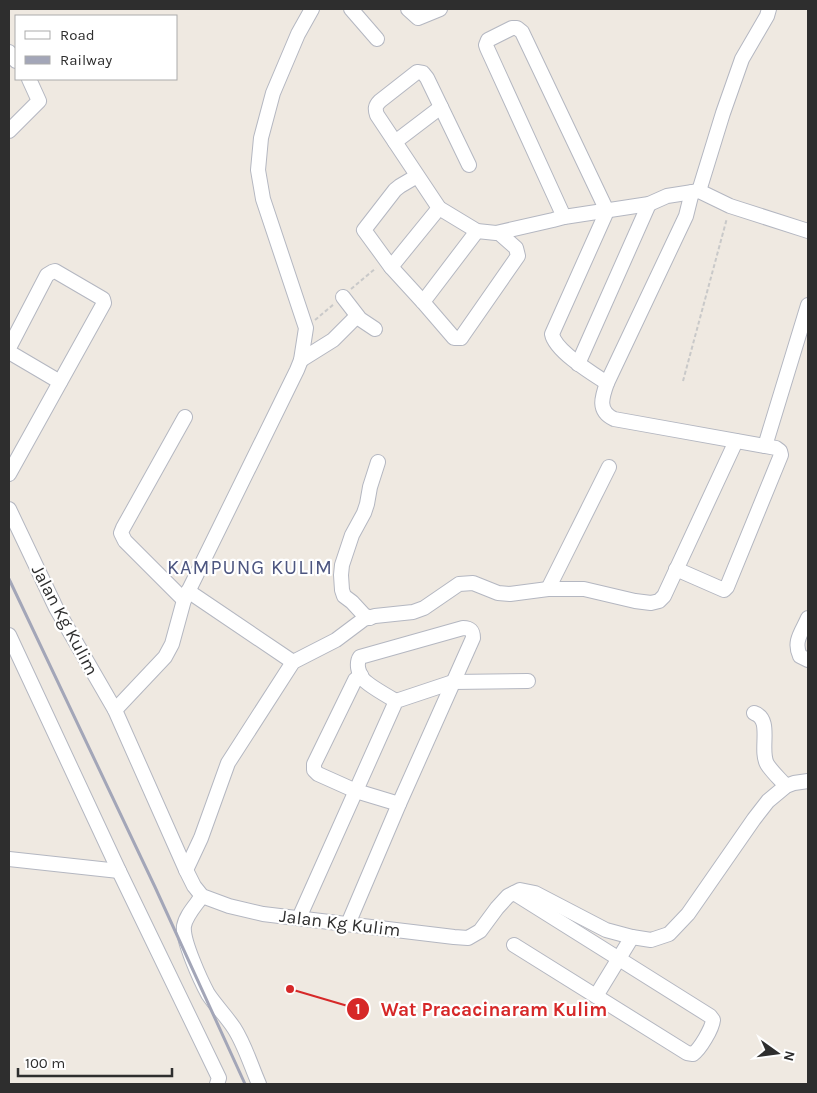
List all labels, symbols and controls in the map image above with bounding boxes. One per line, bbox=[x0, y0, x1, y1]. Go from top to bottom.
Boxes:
legend bbox=[15, 15, 178, 80]
text: Road bbox=[60, 26, 95, 44]
text: Railway bbox=[60, 51, 112, 69]
district label: KAMPUNG KULIM bbox=[167, 556, 333, 579]
street label: Jalan Kg Kulim bbox=[27, 561, 103, 679]
street label: Jalan Kg Kulim bbox=[278, 905, 402, 941]
callout: Wat Pracacinaram Kulim bbox=[346, 992, 617, 1026]
text: Wat Pracacinaram Kulim bbox=[381, 999, 607, 1021]
text: 1 bbox=[355, 1000, 361, 1018]
north arrow bbox=[752, 1028, 802, 1078]
scale bar bbox=[18, 1046, 171, 1078]
text: N bbox=[780, 1049, 799, 1063]
text: 100 m bbox=[25, 1054, 65, 1072]

